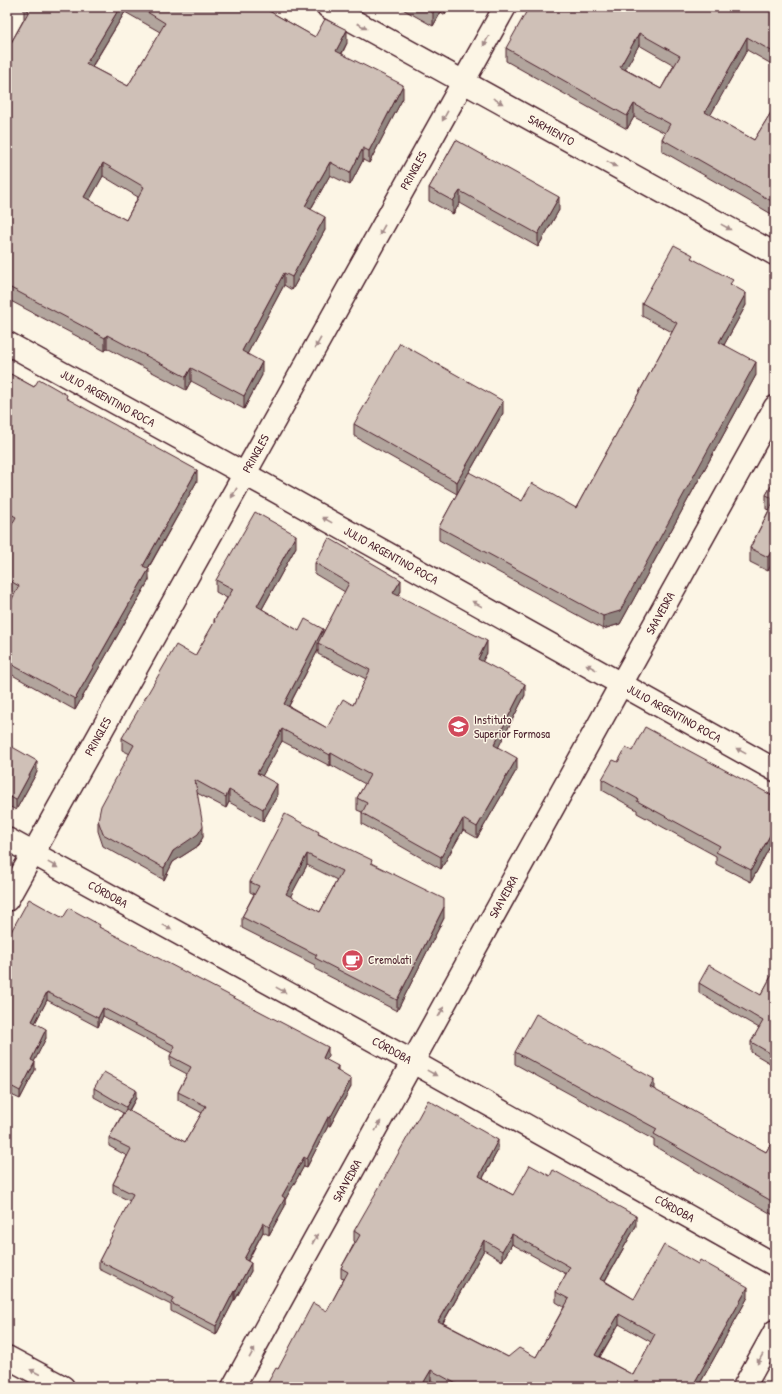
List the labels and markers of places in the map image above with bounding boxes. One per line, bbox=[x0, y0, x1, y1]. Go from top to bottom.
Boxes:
place label: Instituto Superior Formosa bbox=[474, 711, 550, 742]
school or university icon: Instituto Superior Formosa bbox=[445, 714, 471, 740]
cafe icon: Cremolati bbox=[339, 947, 365, 973]
place label: Cremolati bbox=[368, 951, 412, 968]

